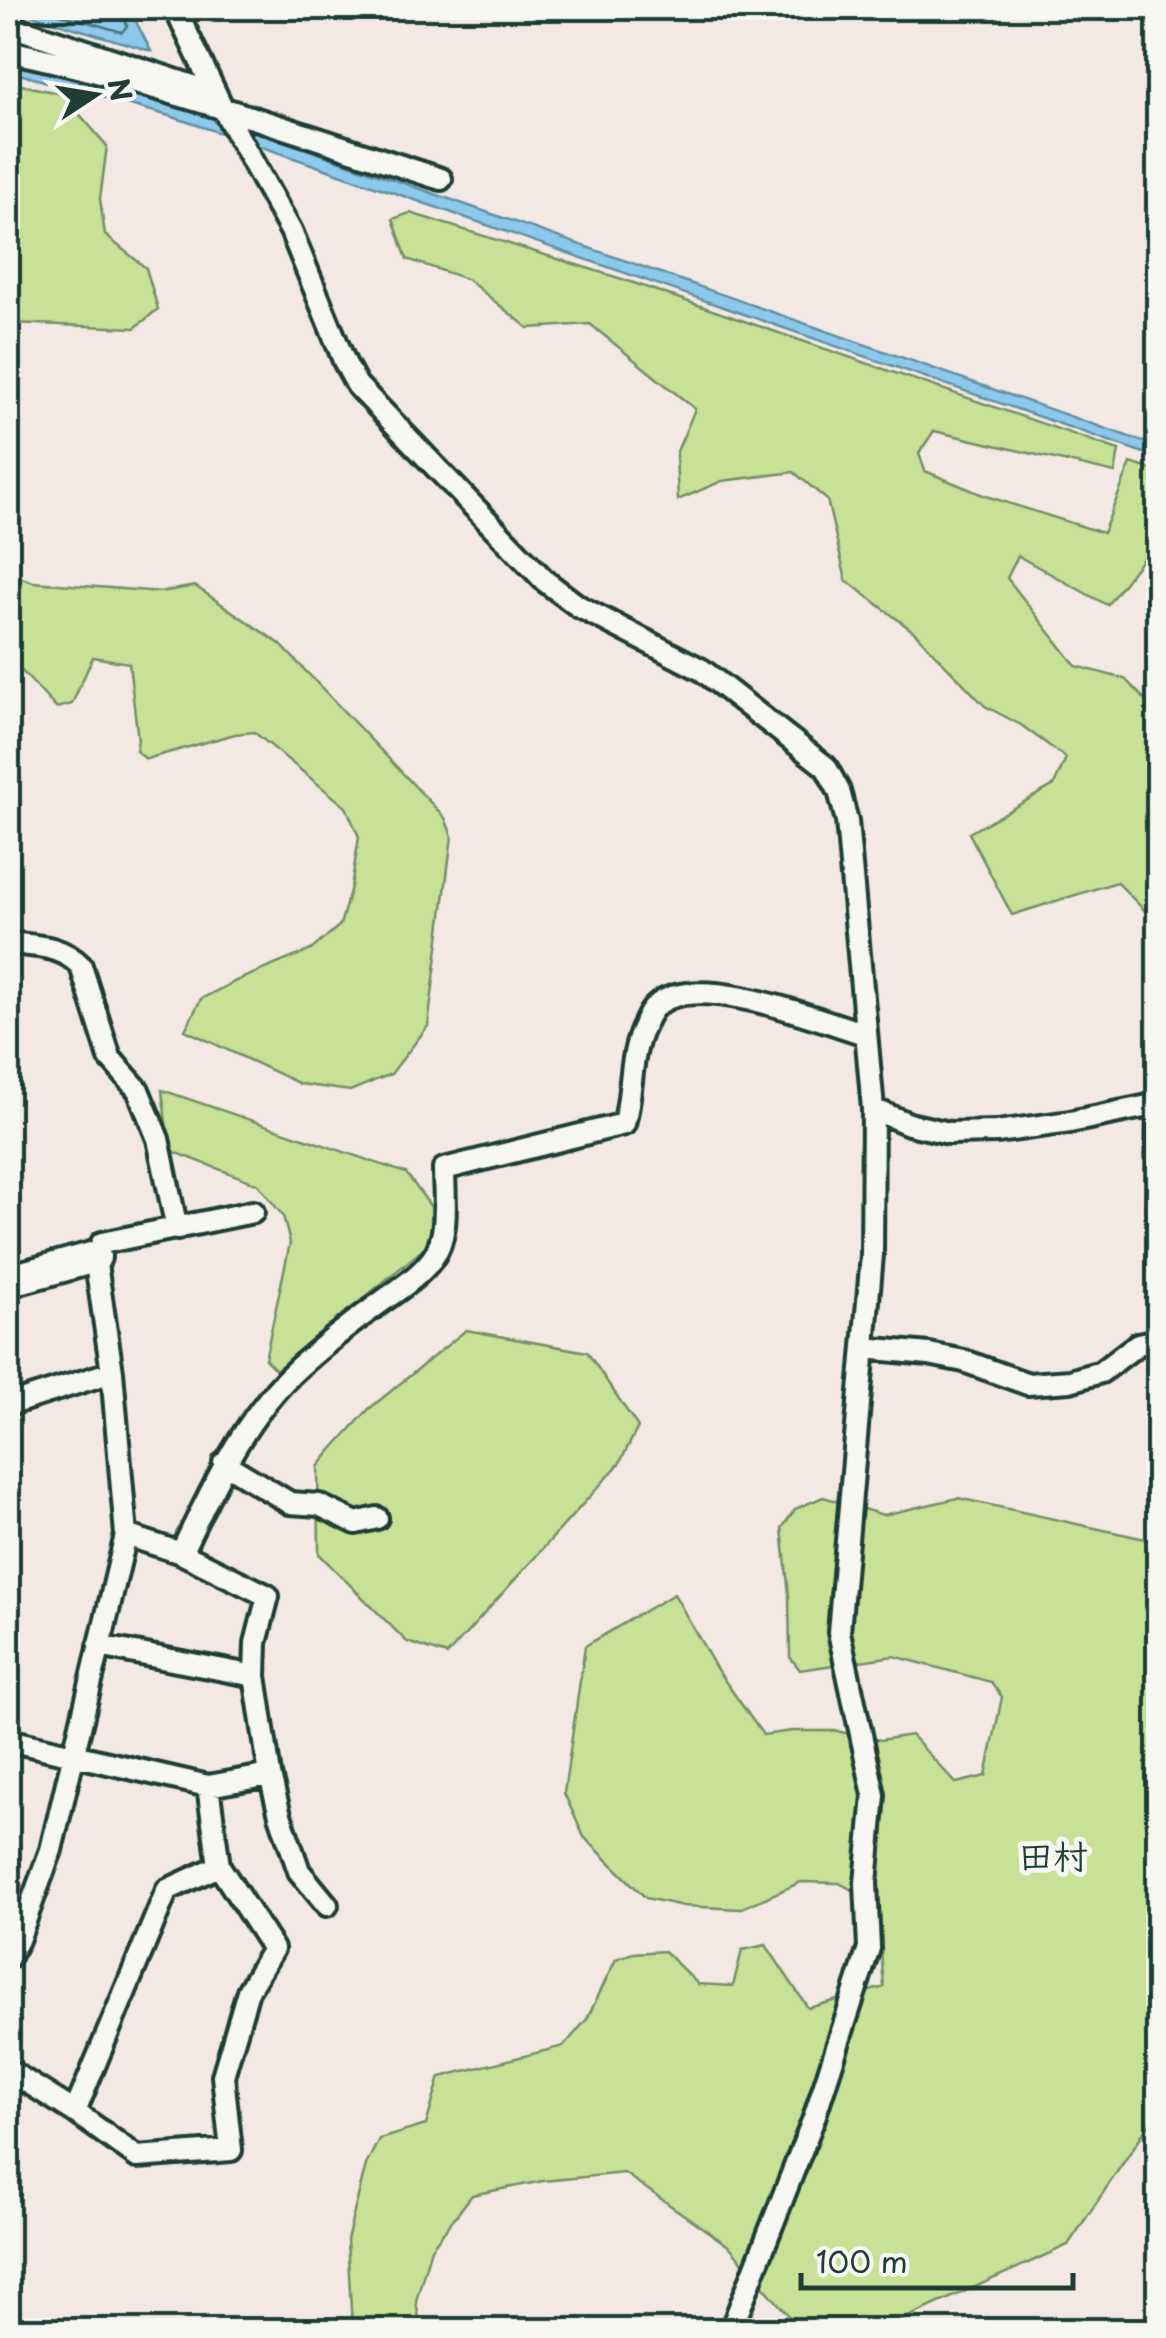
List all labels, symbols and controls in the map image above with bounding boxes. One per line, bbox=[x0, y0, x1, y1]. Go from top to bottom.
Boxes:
north arrow bbox=[45, 45, 145, 145]
text: N bbox=[98, 74, 144, 105]
district label: 田村 bbox=[1018, 1828, 1088, 1881]
scale bar bbox=[801, 2228, 1074, 2290]
text: 100 m bbox=[816, 2238, 908, 2283]

